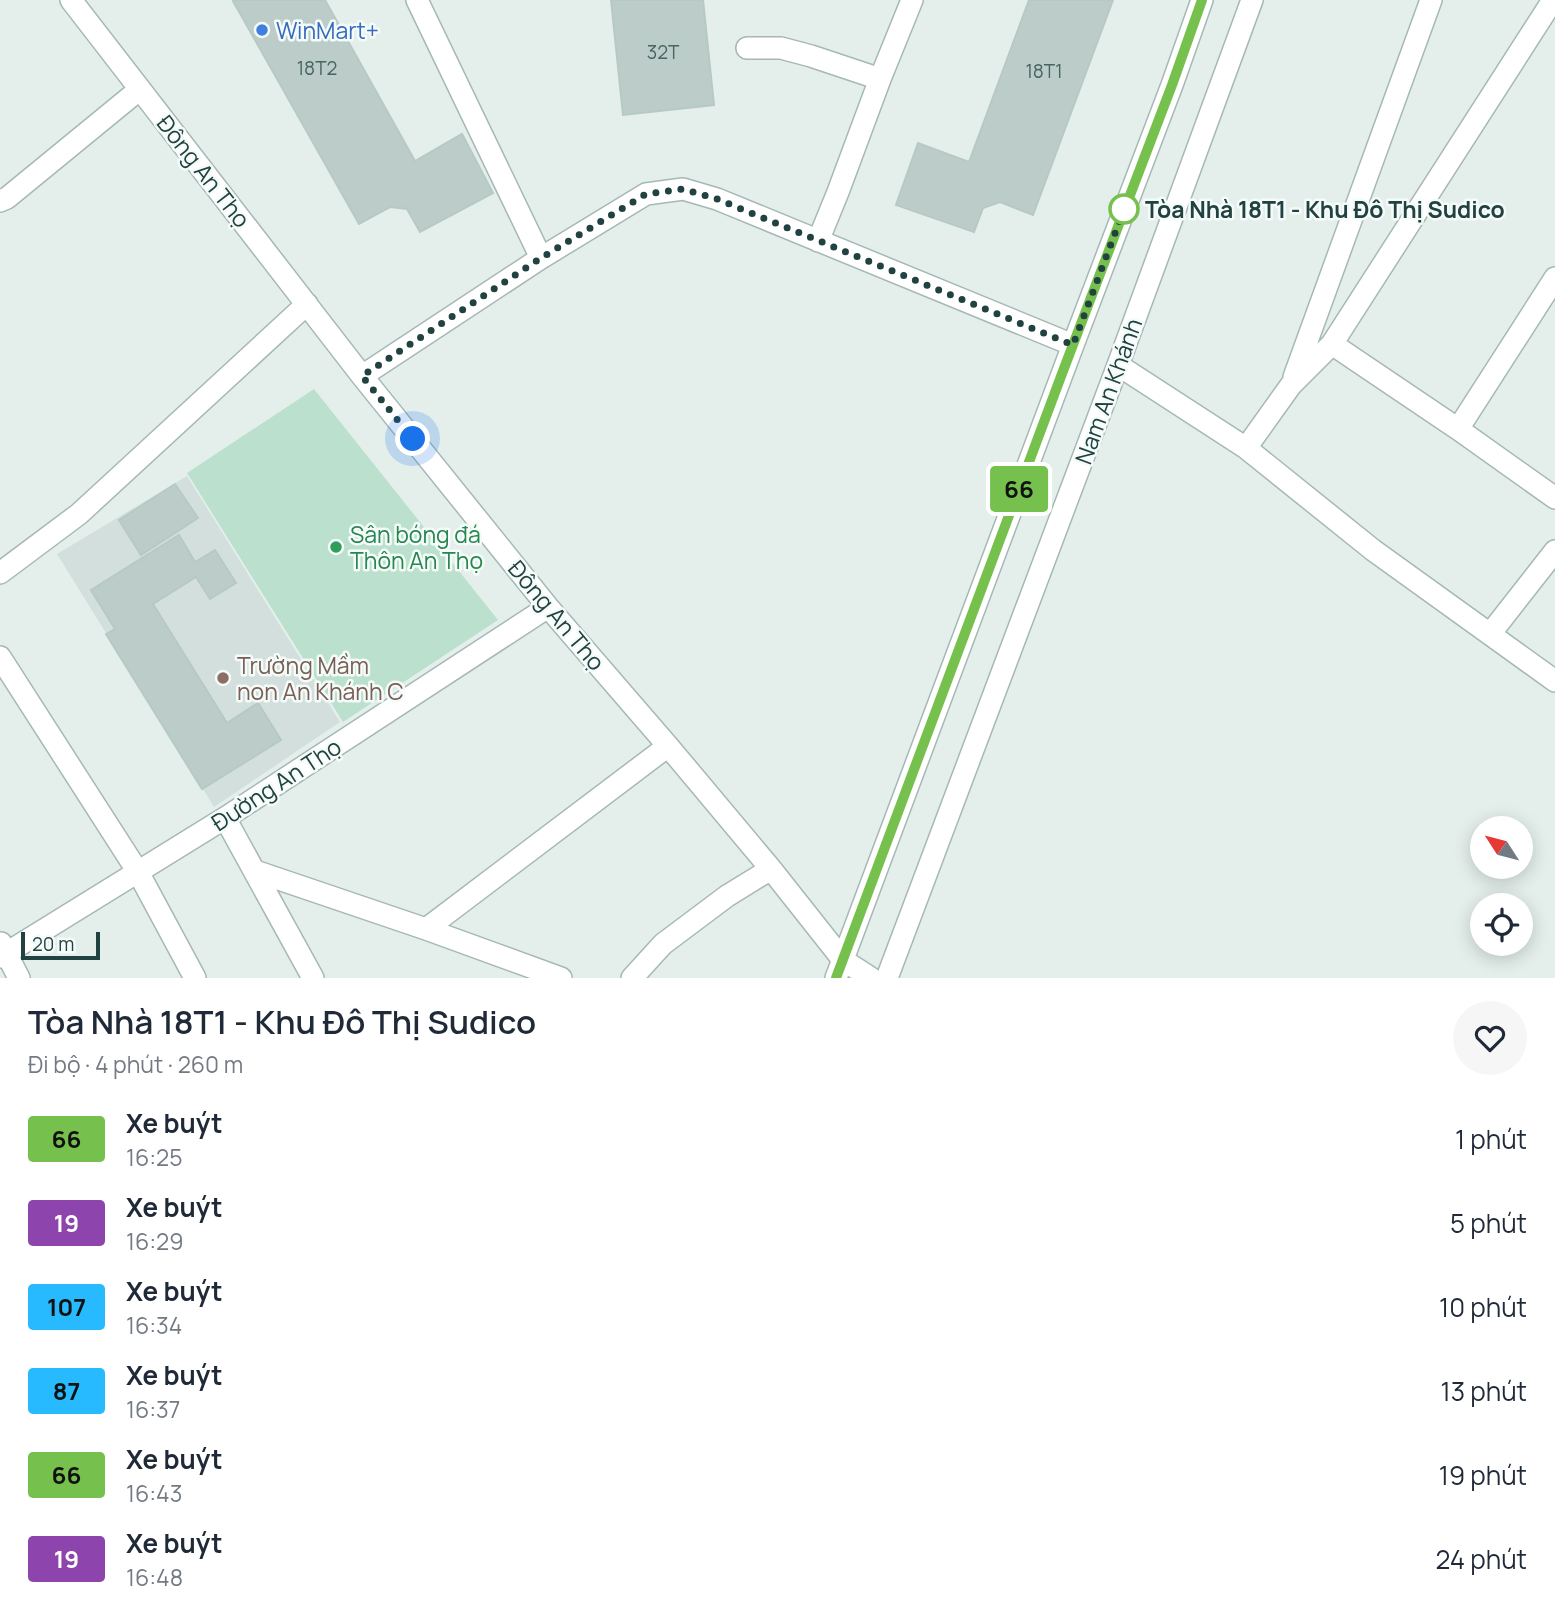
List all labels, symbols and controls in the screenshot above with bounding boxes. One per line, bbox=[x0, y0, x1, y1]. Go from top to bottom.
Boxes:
place label: WinMart+ bbox=[276, 14, 379, 46]
marker: WinMart+ bbox=[254, 22, 270, 38]
house number: 32T bbox=[647, 39, 680, 65]
house number: 18T2 bbox=[297, 55, 337, 81]
house number: 18T1 bbox=[1025, 58, 1063, 84]
street label: Đông An Thọ bbox=[150, 108, 258, 234]
place label: Tòa Nhà 18T1 - Khu Đô Thị Sudico bbox=[1145, 193, 1505, 225]
marker: Tòa Nhà 18T1 - Khu Đô Thị Sudico bbox=[1109, 194, 1139, 224]
street label: Nam An Khánh bbox=[1067, 314, 1149, 468]
your location bbox=[395, 421, 430, 456]
line badge: 66 bbox=[988, 466, 1050, 512]
text: 66 bbox=[1004, 472, 1034, 505]
place label: Sân bóng đá Thôn An Thọ bbox=[350, 518, 483, 576]
marker: Sân bóng đá Thôn An Thọ bbox=[328, 539, 344, 555]
street label: Đông An Thọ bbox=[501, 553, 613, 677]
place label: Trường Mầm non An Khánh C bbox=[237, 649, 404, 707]
marker: Trường Mầm non An Khánh C bbox=[215, 670, 231, 686]
street label: Đường An Thọ bbox=[205, 730, 347, 838]
north arrow bbox=[1470, 816, 1533, 878]
map controls bbox=[1470, 816, 1533, 956]
button: locate bbox=[1470, 893, 1533, 956]
scale bar bbox=[21, 929, 100, 961]
text: 20 m bbox=[32, 931, 74, 957]
text: Tòa Nhà 18T1 - Khu Đô Thị Sudico bbox=[28, 999, 536, 1044]
button: heart bbox=[1453, 1001, 1527, 1075]
text: Đi bộ · 4 phút · 260 m bbox=[28, 1048, 243, 1080]
text: Xe buýt bbox=[126, 1105, 223, 1141]
text: 1 phút bbox=[1455, 1121, 1527, 1157]
text: 66 bbox=[52, 1122, 81, 1155]
text: 16:25 bbox=[126, 1141, 183, 1173]
text: Xe buýt bbox=[126, 1189, 223, 1225]
text: 5 phút bbox=[1450, 1205, 1527, 1241]
text: 19 bbox=[54, 1206, 79, 1239]
text: 16:29 bbox=[126, 1225, 184, 1257]
text: Xe buýt bbox=[126, 1273, 223, 1309]
text: 10 phút bbox=[1439, 1289, 1527, 1325]
text: 107 bbox=[47, 1290, 86, 1323]
text: 16:34 bbox=[126, 1309, 182, 1341]
text: Xe buýt bbox=[126, 1357, 223, 1393]
text: 13 phút bbox=[1441, 1373, 1527, 1409]
text: 87 bbox=[53, 1374, 80, 1407]
text: 16:37 bbox=[126, 1393, 180, 1425]
text: Xe buýt bbox=[126, 1441, 223, 1477]
text: 19 phút bbox=[1439, 1457, 1527, 1493]
text: 66 bbox=[52, 1458, 81, 1491]
text: 16:43 bbox=[126, 1477, 182, 1509]
text: Xe buýt bbox=[126, 1525, 223, 1561]
text: 24 phút bbox=[1435, 1541, 1527, 1577]
text: 19 bbox=[54, 1542, 79, 1575]
text: 16:48 bbox=[126, 1561, 183, 1593]

